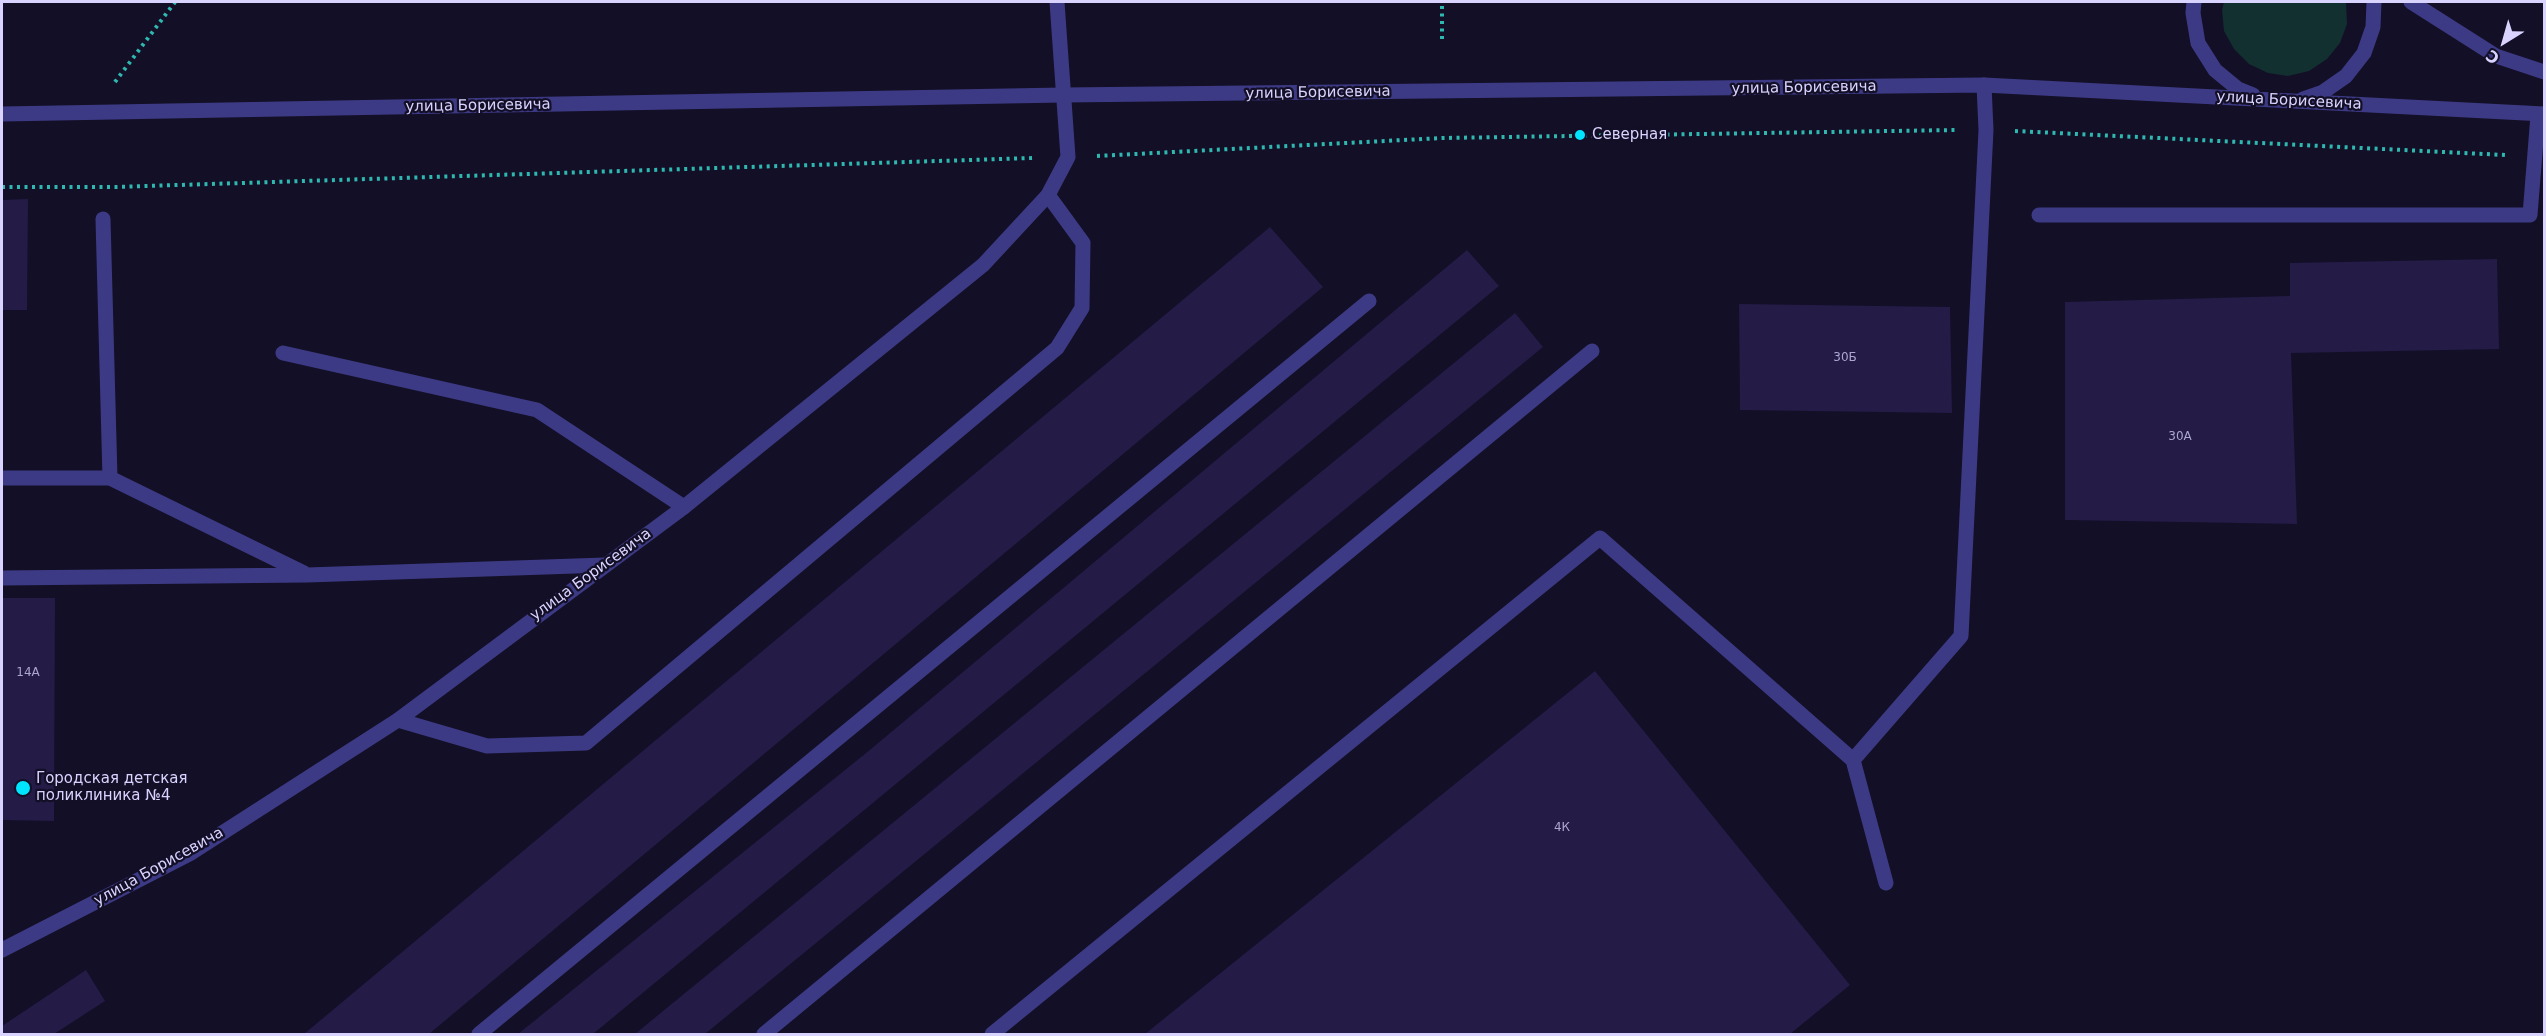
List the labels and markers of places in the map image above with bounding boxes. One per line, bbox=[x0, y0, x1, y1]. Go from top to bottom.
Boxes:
place label: Северная bbox=[1592, 126, 1667, 144]
marker: Северная bbox=[1573, 128, 1587, 142]
place label: Городская детская поликлиника №4 bbox=[36, 770, 188, 805]
marker: Городская детская поликлиника №4 bbox=[14, 779, 32, 797]

